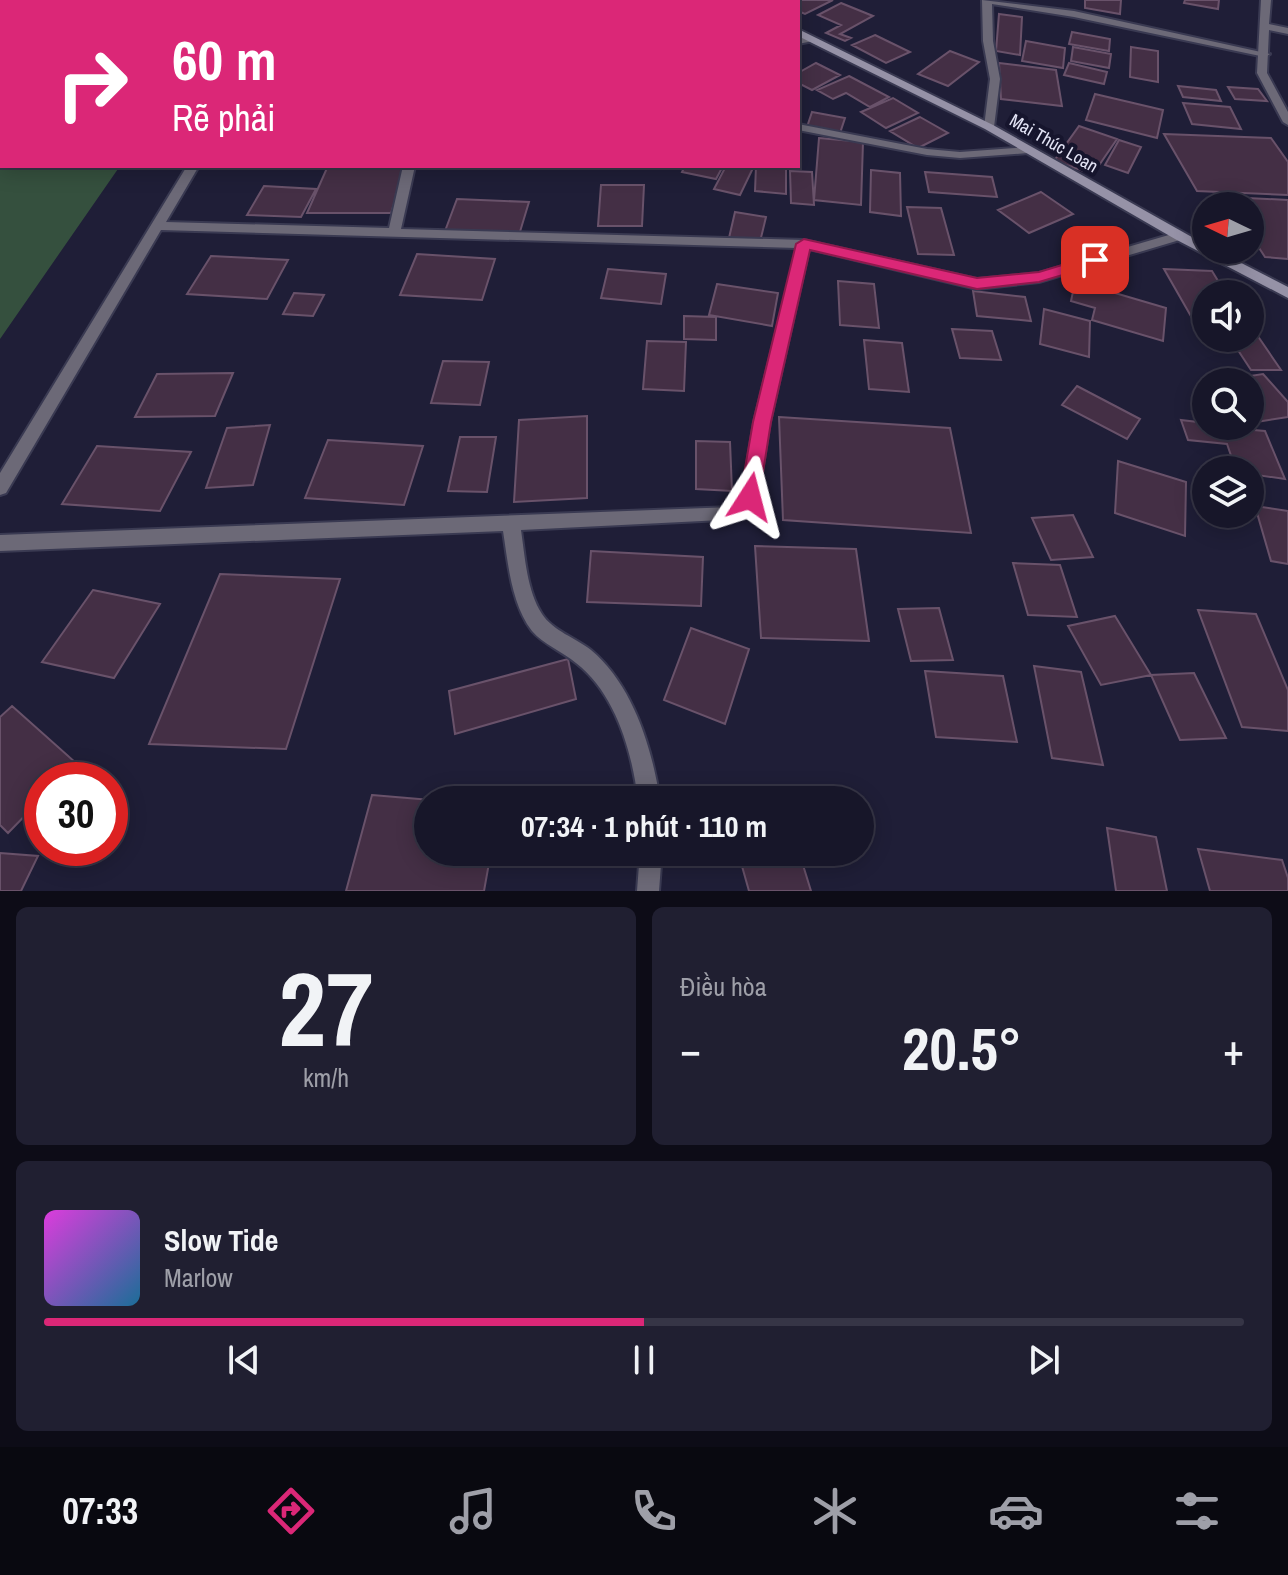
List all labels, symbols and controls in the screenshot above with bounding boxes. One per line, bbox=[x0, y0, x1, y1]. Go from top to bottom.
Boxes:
text: 60 m bbox=[172, 22, 277, 97]
icon: right bbox=[40, 32, 144, 136]
text: Rẽ phải bbox=[172, 94, 275, 142]
street label: Mai Thúc Loan bbox=[1005, 108, 1103, 178]
north arrow bbox=[1192, 192, 1264, 264]
map controls bbox=[1192, 192, 1264, 528]
pin bbox=[1061, 226, 1129, 294]
icon: arrive bbox=[1073, 238, 1117, 282]
button: sound bbox=[1192, 280, 1264, 352]
button: search bbox=[1192, 368, 1264, 440]
position arrow bbox=[708, 455, 792, 539]
button: layers bbox=[1192, 456, 1264, 528]
speed limit sign: 30 bbox=[24, 762, 128, 866]
text: 07:34 · 1 phút · 110 m bbox=[521, 806, 767, 846]
text: 27 bbox=[279, 938, 373, 1078]
text: Điều hòa bbox=[680, 969, 767, 1004]
text: 20.5° bbox=[902, 1008, 1022, 1089]
text: − bbox=[680, 1019, 701, 1079]
text: + bbox=[1223, 1019, 1244, 1079]
text: km/h bbox=[303, 1060, 349, 1095]
text: Slow Tide bbox=[164, 1220, 278, 1260]
text: Marlow bbox=[164, 1260, 233, 1295]
icon: previous bbox=[222, 1338, 266, 1382]
icon: pause bbox=[622, 1338, 666, 1382]
icon: next bbox=[1022, 1338, 1066, 1382]
icon: directions bbox=[263, 1483, 319, 1539]
icon: music bbox=[445, 1483, 501, 1539]
icon: phone bbox=[626, 1483, 682, 1539]
icon: climate bbox=[807, 1483, 863, 1539]
icon: car bbox=[988, 1483, 1044, 1539]
icon: filters bbox=[1169, 1483, 1225, 1539]
text: 07:33 bbox=[63, 1487, 138, 1535]

